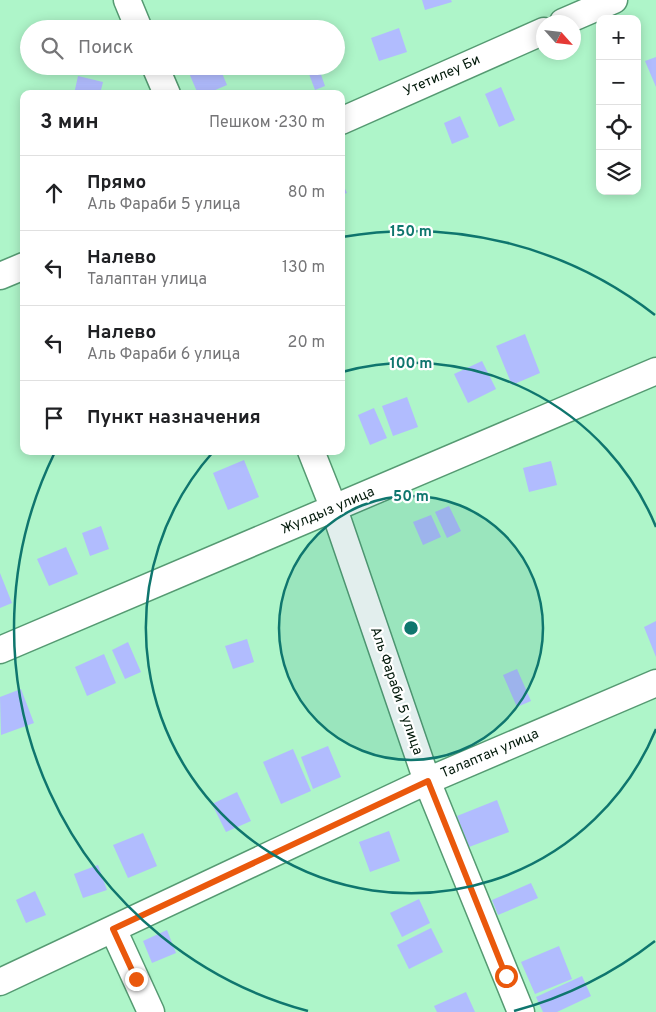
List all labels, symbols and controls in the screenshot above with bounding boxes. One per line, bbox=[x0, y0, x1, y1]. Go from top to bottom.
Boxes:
north arrow bbox=[536, 15, 581, 60]
map controls bbox=[596, 15, 641, 195]
button: + bbox=[596, 15, 641, 60]
search box bbox=[20, 20, 345, 75]
icon: search bbox=[38, 34, 66, 62]
text: Поиск bbox=[78, 36, 134, 60]
street label: Утетилеу Би bbox=[401, 51, 483, 101]
button: − bbox=[596, 60, 641, 105]
button: locate bbox=[596, 105, 641, 150]
text: 3 мин bbox=[40, 109, 99, 136]
text: Пешком · 230 m bbox=[209, 113, 325, 133]
button: layers bbox=[596, 150, 641, 195]
text: Прямо bbox=[87, 171, 146, 195]
icon: ahead bbox=[40, 179, 68, 207]
text: 80 m bbox=[288, 183, 325, 203]
text: Аль Фараби 5 улица bbox=[87, 195, 241, 215]
text: 150 m bbox=[390, 223, 432, 242]
text: Налево bbox=[87, 246, 156, 270]
icon: left bbox=[40, 254, 68, 282]
text: 130 m bbox=[282, 258, 325, 278]
text: Талаптан улица bbox=[87, 270, 207, 290]
text: Налево bbox=[87, 321, 156, 345]
icon: left bbox=[40, 329, 68, 357]
text: 20 m bbox=[288, 333, 325, 353]
text: Аль Фараби 6 улица bbox=[87, 345, 240, 365]
text: 100 m bbox=[390, 355, 432, 374]
icon: arrive bbox=[40, 404, 68, 432]
text: Пункт назначения bbox=[87, 406, 261, 430]
street label: Жулдыз улица bbox=[279, 484, 377, 538]
text: 50 m bbox=[393, 488, 429, 507]
centre of rings bbox=[402, 619, 420, 637]
street label: Аль Фараби 5 улица bbox=[366, 625, 426, 757]
street label: Талаптан улица bbox=[438, 726, 542, 782]
route start bbox=[495, 965, 518, 988]
route end bbox=[125, 968, 148, 991]

